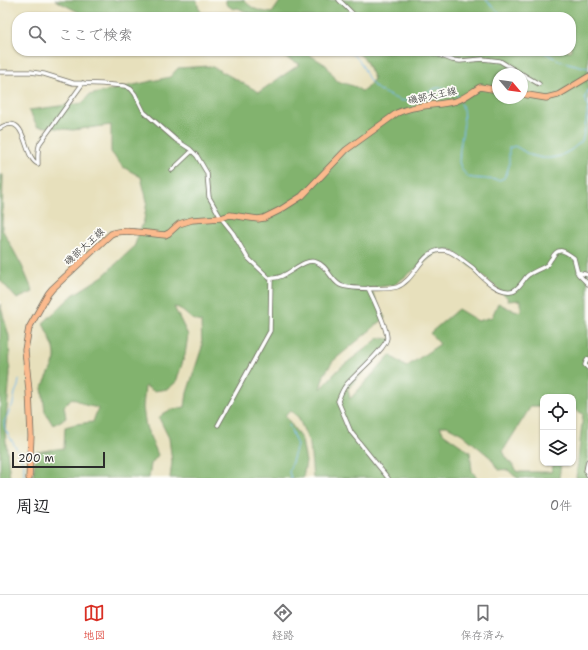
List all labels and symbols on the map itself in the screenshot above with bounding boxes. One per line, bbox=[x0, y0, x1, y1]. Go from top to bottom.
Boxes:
north arrow bbox=[492, 68, 528, 104]
street label: 磯部大王線 bbox=[406, 84, 458, 107]
street label: 磯部大王線 bbox=[61, 225, 107, 268]
scale bar bbox=[12, 450, 105, 469]

